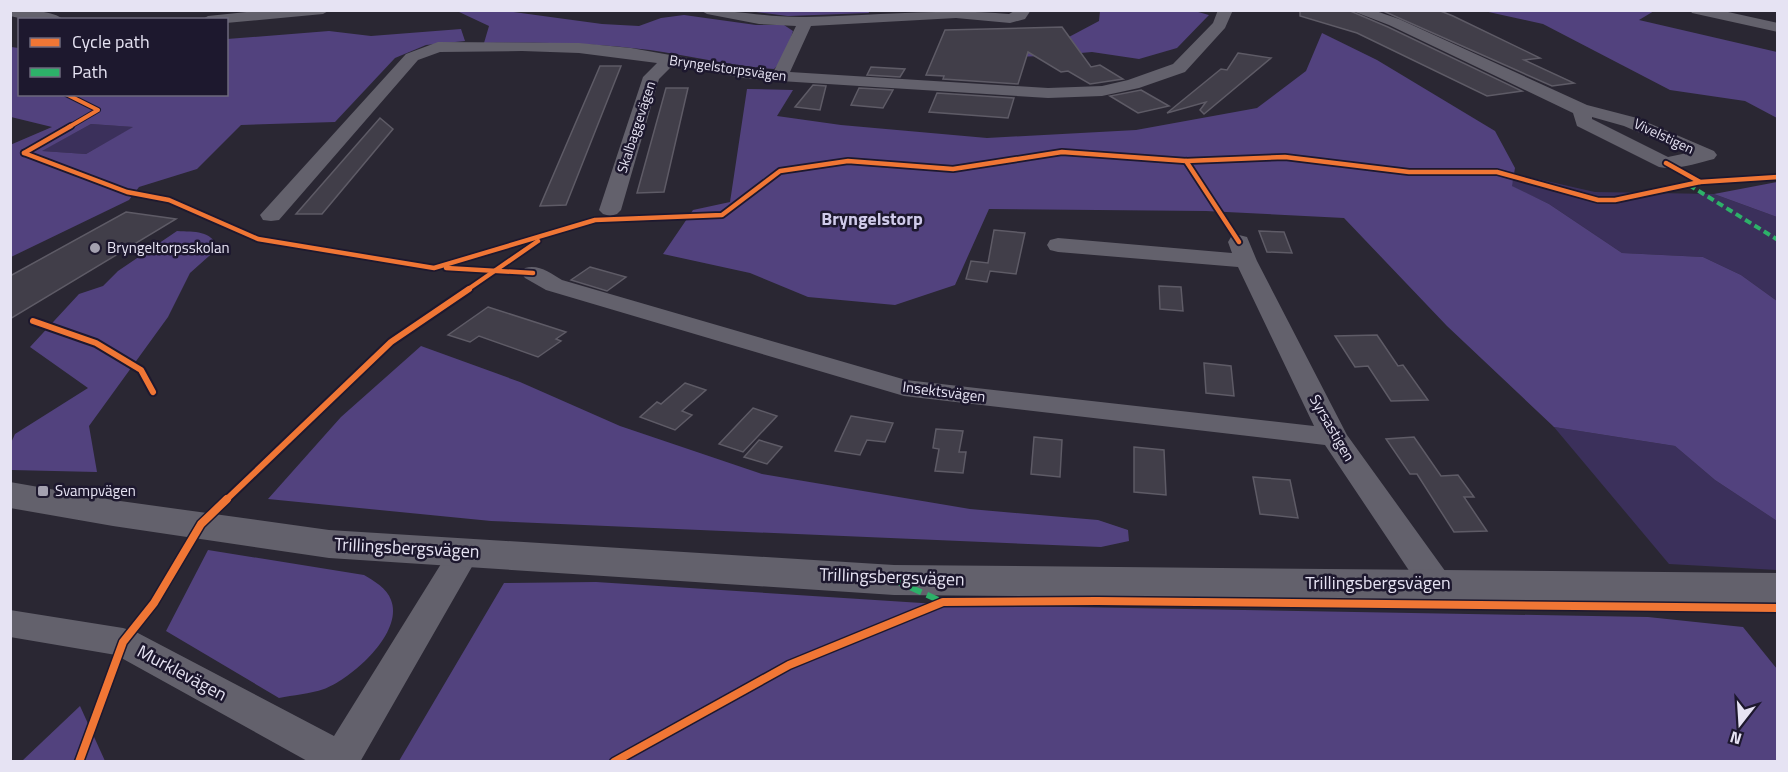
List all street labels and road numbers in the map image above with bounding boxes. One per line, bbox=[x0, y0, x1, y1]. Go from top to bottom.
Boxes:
street label: Bryngelstorpsvägen bbox=[668, 49, 788, 86]
street label: Skalbaggevägen bbox=[611, 78, 660, 176]
street label: Vivelstigen bbox=[1631, 112, 1698, 159]
street label: Insektsvägen bbox=[901, 375, 987, 408]
street label: Syrsastigen bbox=[1304, 390, 1361, 465]
street label: Trillingsbergsvägen bbox=[334, 530, 480, 565]
street label: Trillingsbergsvägen bbox=[819, 560, 965, 593]
street label: Trillingsbergsvägen bbox=[1305, 569, 1451, 596]
street label: Murklevägen bbox=[133, 638, 232, 708]

